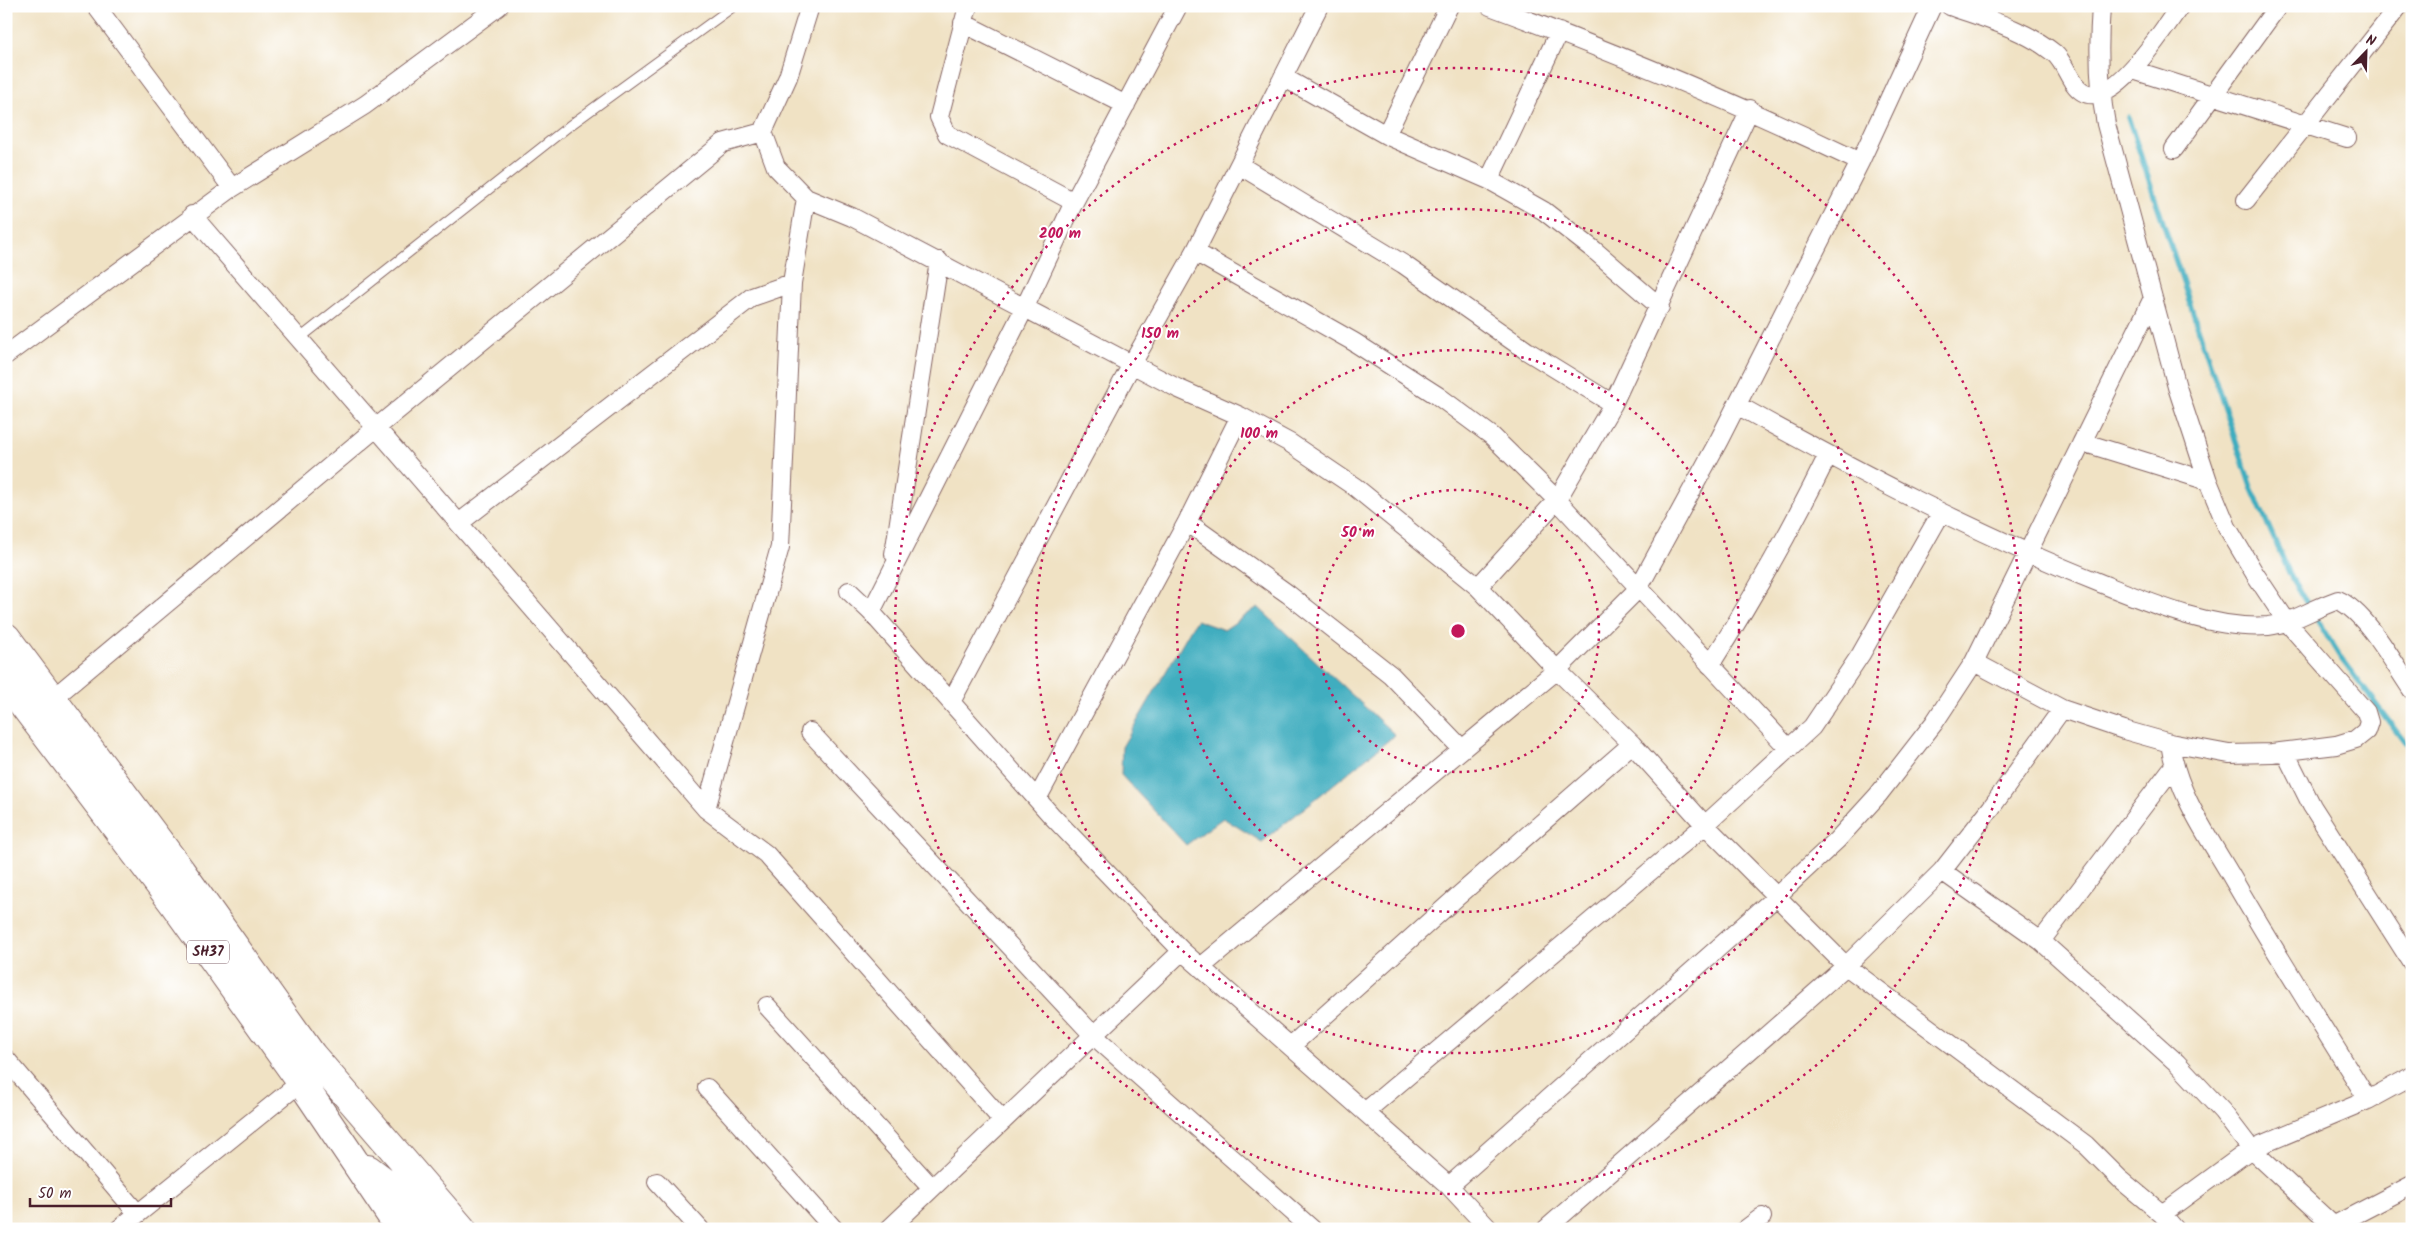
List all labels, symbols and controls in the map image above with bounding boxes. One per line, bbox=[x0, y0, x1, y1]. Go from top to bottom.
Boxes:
north arrow bbox=[2340, 28, 2390, 78]
text: N bbox=[2362, 29, 2379, 53]
text: 200 m bbox=[1039, 222, 1081, 246]
text: 150 m bbox=[1141, 322, 1179, 346]
text: 100 m bbox=[1240, 422, 1278, 446]
text: 50 m bbox=[1340, 521, 1375, 545]
centre of rings bbox=[1449, 622, 1467, 640]
road number: SH37 bbox=[187, 940, 229, 964]
scale bar bbox=[30, 1175, 171, 1207]
text: 50 m bbox=[38, 1182, 72, 1206]

